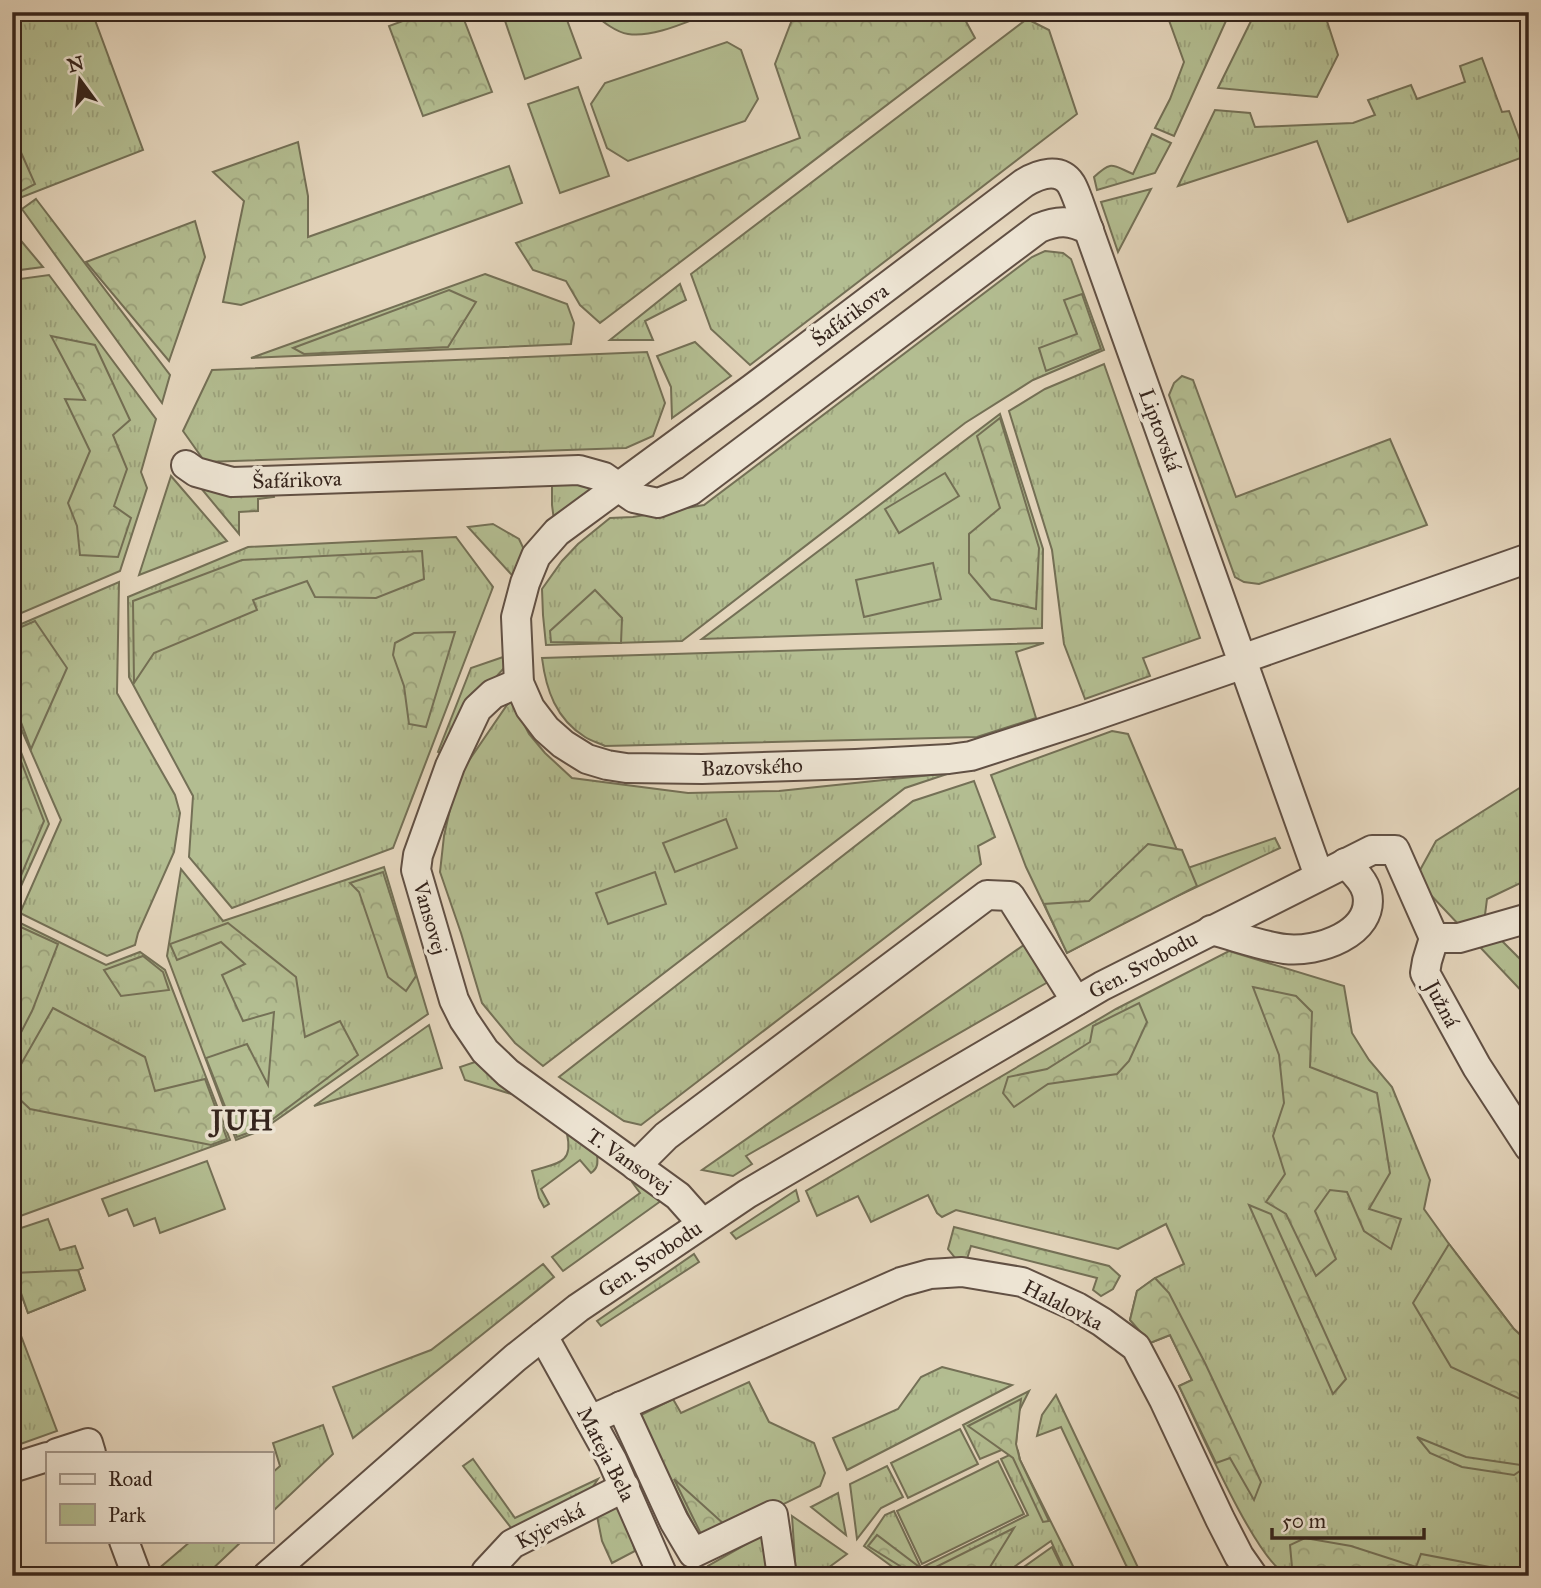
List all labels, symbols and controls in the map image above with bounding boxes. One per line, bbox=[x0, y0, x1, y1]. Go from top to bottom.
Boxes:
north arrow bbox=[46, 46, 116, 116]
text: N bbox=[65, 51, 86, 77]
street label: Šafárikova bbox=[806, 278, 894, 352]
street label: Liptovská bbox=[1133, 385, 1187, 475]
street label: Šafárikova bbox=[252, 465, 342, 495]
street label: Bazovského bbox=[701, 752, 803, 782]
street label: Vansovej bbox=[407, 877, 453, 958]
street label: Gen. Svobodu bbox=[1084, 925, 1202, 1005]
street label: Južná bbox=[1418, 974, 1465, 1032]
district label: JUH bbox=[207, 1103, 275, 1138]
street label: T. Vansovej bbox=[582, 1122, 676, 1200]
street label: Gen. Svobodu bbox=[593, 1215, 707, 1303]
street label: Halalovka bbox=[1019, 1274, 1107, 1336]
street label: Mateja Bela bbox=[571, 1402, 641, 1506]
legend bbox=[46, 1452, 273, 1542]
text: Road bbox=[108, 1466, 153, 1492]
street label: Kyjevská bbox=[511, 1497, 589, 1555]
scale bar bbox=[1272, 1497, 1424, 1541]
text: Park bbox=[108, 1502, 146, 1528]
text: 50 m bbox=[1282, 1508, 1327, 1534]

